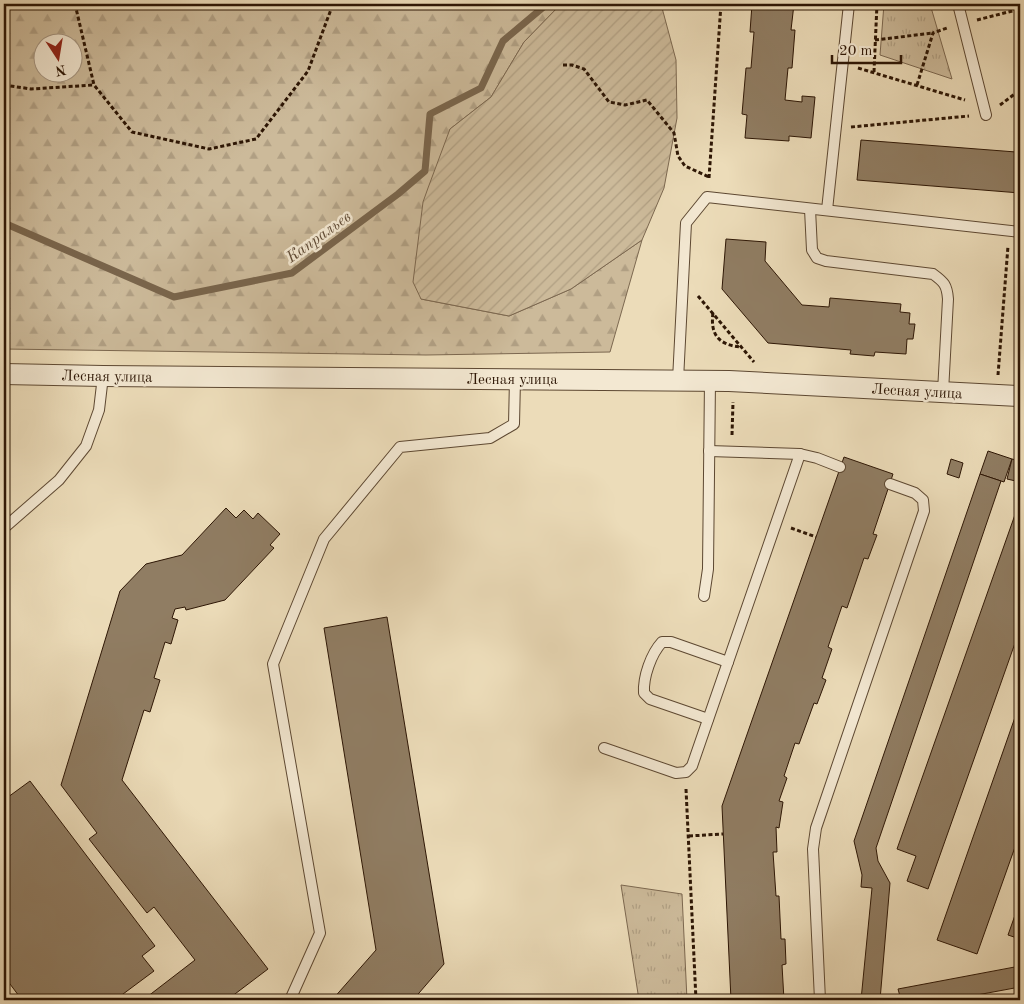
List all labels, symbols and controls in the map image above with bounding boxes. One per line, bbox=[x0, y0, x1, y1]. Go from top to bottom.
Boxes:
north arrow bbox=[32, 32, 82, 82]
scale bar bbox=[832, 32, 900, 64]
text: 20 m bbox=[839, 44, 873, 59]
text: N bbox=[54, 62, 67, 78]
water label: Капральев bbox=[283, 209, 354, 267]
street label: Лесная улица bbox=[61, 369, 153, 386]
street label: Лесная улица bbox=[466, 373, 558, 388]
street label: Лесная улица bbox=[871, 383, 963, 402]

